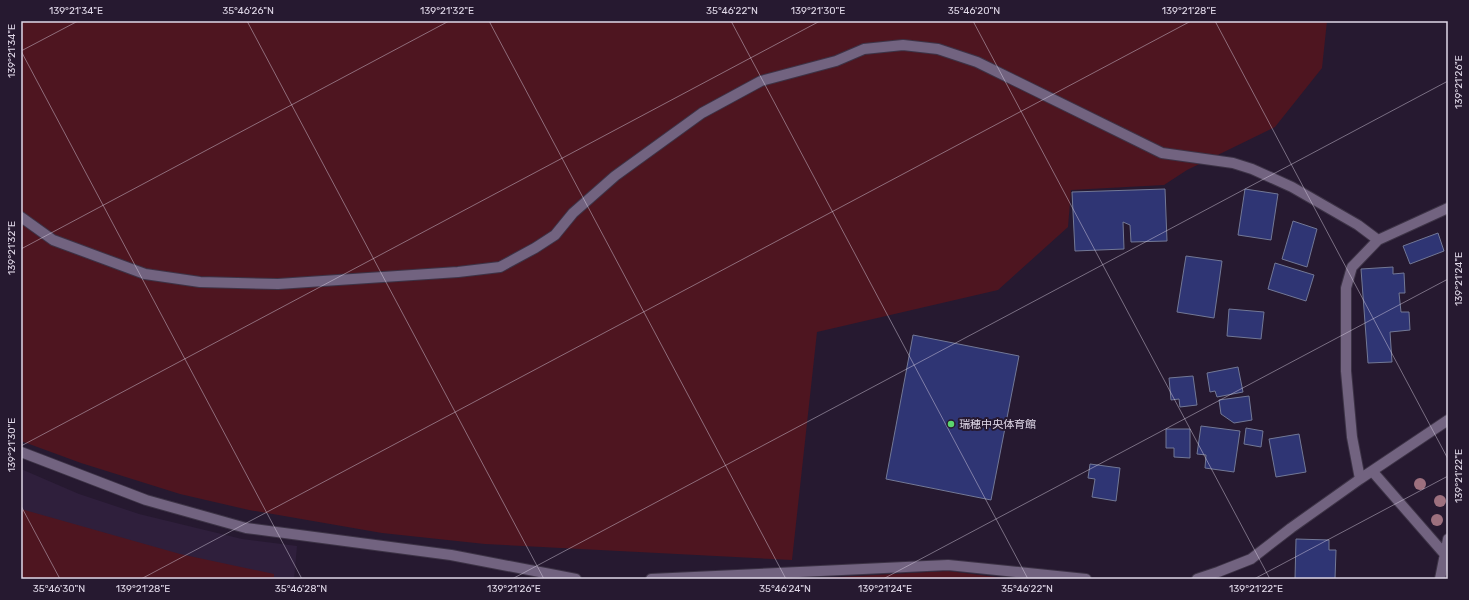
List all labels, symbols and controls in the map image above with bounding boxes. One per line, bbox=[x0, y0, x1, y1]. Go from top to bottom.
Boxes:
text: 139°21'34"E bbox=[49, 5, 103, 17]
text: 35°46'26"N bbox=[222, 5, 274, 17]
text: 139°21'32"E bbox=[420, 5, 474, 17]
text: 35°46'22"N bbox=[706, 5, 758, 17]
text: 139°21'30"E bbox=[791, 5, 845, 17]
text: 35°46'20"N bbox=[948, 5, 1000, 17]
text: 139°21'28"E bbox=[1162, 5, 1216, 17]
text: 139°21'34"E bbox=[6, 24, 18, 78]
text: 139°21'26"E bbox=[1453, 55, 1465, 109]
text: 139°21'32"E bbox=[6, 221, 18, 275]
text: 139°21'24"E bbox=[1453, 252, 1465, 306]
text: 139°21'30"E bbox=[6, 418, 18, 472]
place label: 瑞穂中央体育館 bbox=[959, 418, 1036, 431]
marker: 瑞穂中央体育館 bbox=[946, 419, 956, 429]
text: 139°21'22"E bbox=[1453, 449, 1465, 503]
text: 35°46'30"N bbox=[33, 583, 85, 595]
text: 139°21'28"E bbox=[116, 583, 170, 595]
text: 35°46'28"N bbox=[275, 583, 327, 595]
text: 139°21'26"E bbox=[487, 583, 541, 595]
text: 35°46'24"N bbox=[759, 583, 811, 595]
text: 139°21'24"E bbox=[858, 583, 912, 595]
text: 35°46'22"N bbox=[1001, 583, 1053, 595]
text: 139°21'22"E bbox=[1229, 583, 1283, 595]

